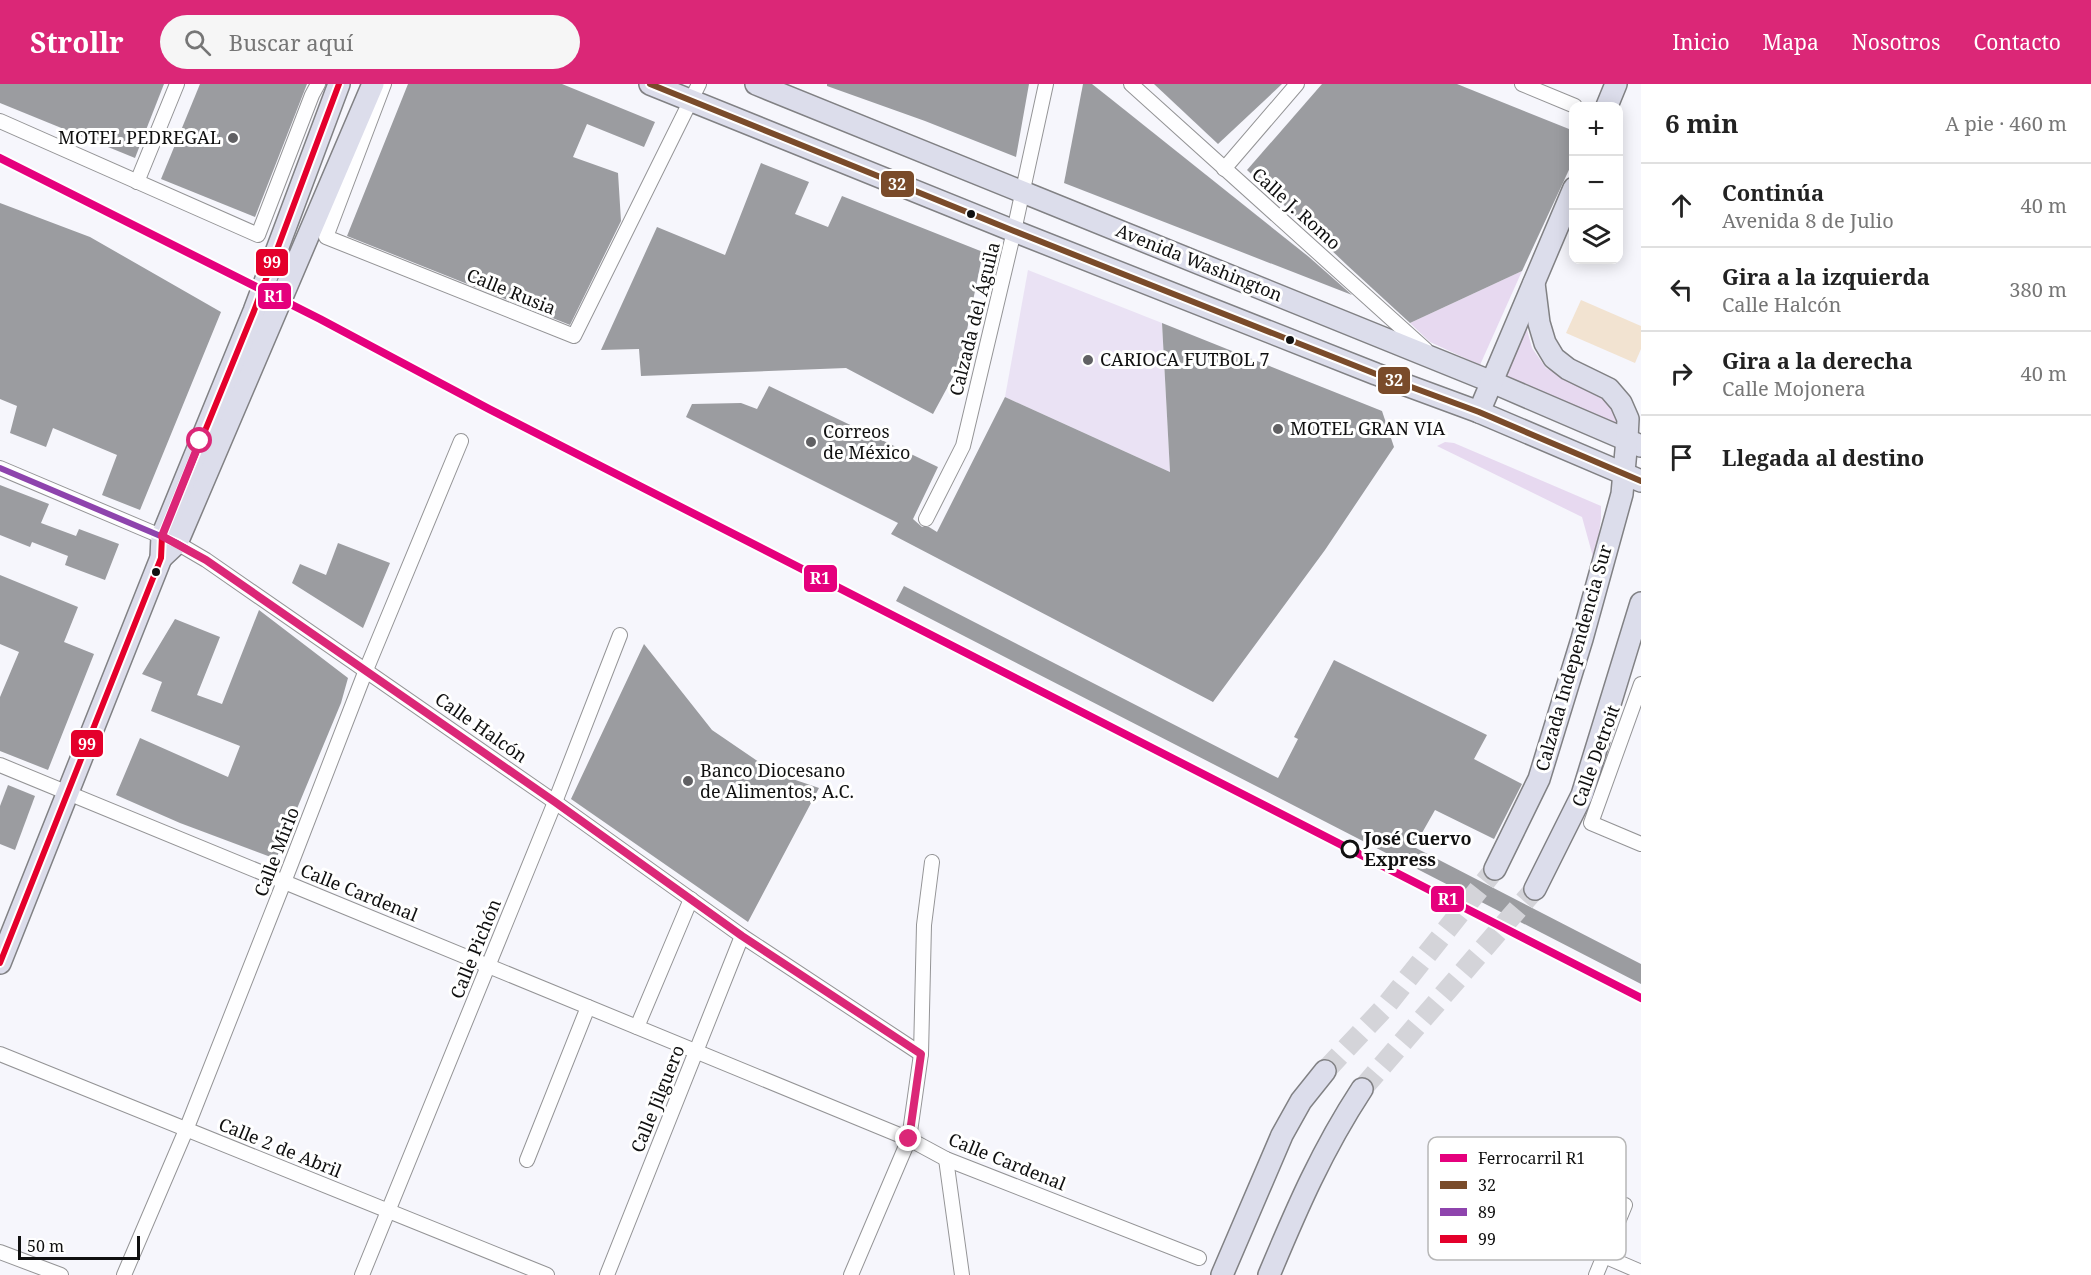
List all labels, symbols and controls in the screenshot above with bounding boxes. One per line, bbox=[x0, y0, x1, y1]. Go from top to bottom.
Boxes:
search box bbox=[160, 15, 580, 69]
text: Strollr bbox=[30, 23, 124, 61]
icon: search bbox=[181, 26, 214, 59]
text: Buscar aquí bbox=[229, 27, 353, 57]
text: Inicio bbox=[1672, 28, 1730, 56]
text: Mapa bbox=[1763, 28, 1819, 56]
text: Nosotros bbox=[1852, 28, 1940, 56]
text: Contacto bbox=[1973, 28, 2061, 56]
map controls bbox=[1569, 102, 1623, 264]
button: + bbox=[1569, 102, 1623, 156]
text: 6 min bbox=[1665, 105, 1739, 141]
text: A pie · 460 m bbox=[1945, 110, 2067, 137]
place label: MOTEL PEDREGAL bbox=[58, 125, 221, 149]
marker: MOTEL PEDREGAL bbox=[226, 131, 240, 145]
button: − bbox=[1569, 156, 1623, 210]
street label: Calle J. Romo bbox=[1247, 162, 1346, 255]
line badge: 32 bbox=[880, 170, 915, 198]
text: 32 bbox=[888, 173, 906, 195]
text: Continúa bbox=[1722, 177, 1824, 207]
icon: ahead bbox=[1665, 189, 1698, 222]
text: 40 m bbox=[2021, 192, 2067, 219]
text: Avenida 8 de Julio bbox=[1722, 207, 1894, 234]
unlabelled marker bbox=[965, 208, 977, 220]
button: layers bbox=[1569, 210, 1623, 264]
street label: Avenida Washington bbox=[1113, 218, 1287, 307]
street label: Calzada del Águila bbox=[943, 239, 1005, 398]
line badge: 99 bbox=[255, 248, 289, 277]
text: 99 bbox=[263, 251, 281, 273]
text: Gira a la izquierda bbox=[1722, 261, 1930, 291]
street label: Calle Rusia bbox=[463, 262, 559, 320]
icon: left bbox=[1665, 273, 1698, 306]
text: 380 m bbox=[2009, 276, 2067, 303]
line badge: R1 bbox=[257, 282, 292, 310]
text: R1 bbox=[264, 285, 284, 307]
text: Calle Halcón bbox=[1722, 291, 1841, 318]
unlabelled marker bbox=[1284, 334, 1296, 346]
text: Gira a la derecha bbox=[1722, 345, 1913, 375]
place label: CARIOCA FUTBOL 7 bbox=[1100, 347, 1270, 371]
marker: CARIOCA FUTBOL 7 bbox=[1081, 353, 1095, 367]
icon: right bbox=[1665, 357, 1698, 390]
text: 40 m bbox=[2021, 360, 2067, 387]
line badge: 32 bbox=[1377, 366, 1411, 395]
text: 32 bbox=[1385, 369, 1403, 391]
text: Calle Mojonera bbox=[1722, 375, 1866, 402]
place label: MOTEL GRAN VIA bbox=[1290, 416, 1446, 440]
place label: Correos de México bbox=[823, 419, 910, 464]
marker: MOTEL GRAN VIA bbox=[1271, 422, 1285, 436]
route start bbox=[186, 427, 212, 453]
marker: Correos de México bbox=[804, 435, 818, 449]
icon: arrive bbox=[1665, 441, 1698, 474]
text: Llegada al destino bbox=[1722, 442, 1924, 472]
street label: Calzada Independencia Sur bbox=[1529, 541, 1617, 774]
line badge: R1 bbox=[803, 564, 838, 593]
unlabelled marker bbox=[150, 566, 162, 578]
text: R1 bbox=[810, 567, 830, 589]
street label: Calle Halcón bbox=[431, 687, 533, 768]
street label: Calle Detroit bbox=[1566, 701, 1625, 810]
line badge: 99 bbox=[70, 729, 104, 758]
text: 99 bbox=[78, 733, 96, 755]
place label: Banco Diocesano de Alimentos, A.C. bbox=[700, 758, 854, 803]
marker: Banco Diocesano de Alimentos, A.C. bbox=[681, 774, 695, 788]
street label: Calle Mirlo bbox=[248, 804, 304, 900]
place label: José Cuervo Express bbox=[1363, 826, 1472, 871]
marker: José Cuervo Express bbox=[1341, 840, 1359, 858]
street label: Calle Cardenal bbox=[297, 858, 422, 927]
line badge: R1 bbox=[1430, 885, 1465, 913]
text: R1 bbox=[1438, 888, 1458, 910]
street label: Calle Pichón bbox=[444, 895, 506, 1002]
street label: Calle Jilguero bbox=[625, 1041, 690, 1156]
street label: Calle 2 de Abril bbox=[215, 1112, 346, 1183]
route end bbox=[895, 1125, 921, 1151]
street label: Calle Cardenal bbox=[945, 1127, 1070, 1196]
legend bbox=[1428, 1137, 1626, 1260]
text: Ferrocarril R1 bbox=[1478, 1147, 1585, 1169]
text: 32 bbox=[1478, 1174, 1496, 1196]
text: 89 bbox=[1478, 1201, 1496, 1223]
text: 99 bbox=[1478, 1228, 1496, 1250]
scale bar bbox=[18, 1233, 140, 1260]
text: 50 m bbox=[27, 1235, 64, 1257]

